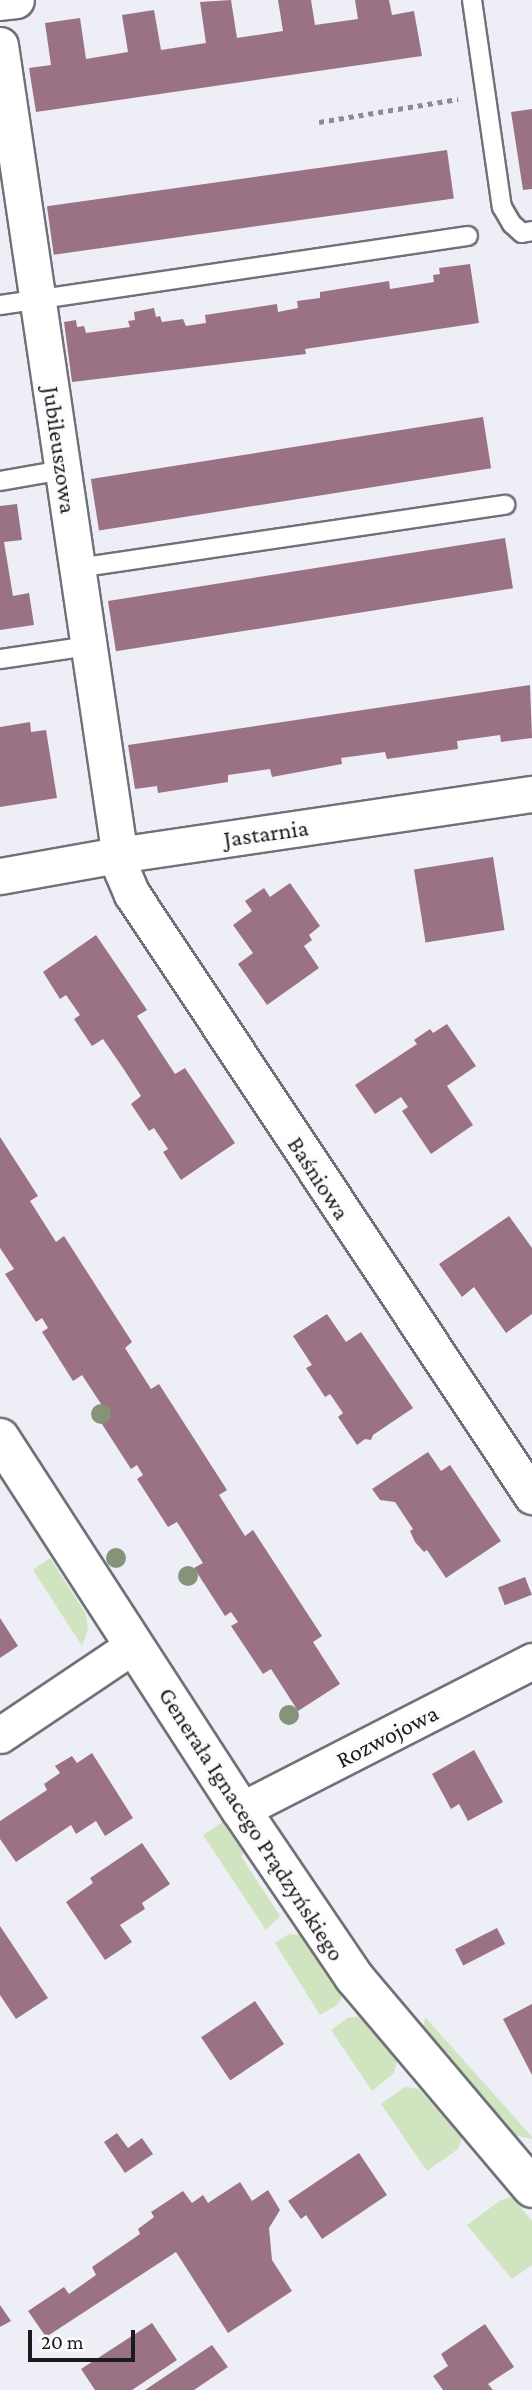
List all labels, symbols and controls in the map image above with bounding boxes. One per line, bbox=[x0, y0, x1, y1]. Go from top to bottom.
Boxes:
street label: Jubileuszowa bbox=[37, 385, 83, 515]
street label: Jastarnia bbox=[222, 813, 310, 853]
street label: Baśniowa bbox=[282, 1131, 356, 1225]
street label: Generała Ignacego Prądzyńskiego bbox=[153, 1682, 351, 1966]
street label: Rozwojowa bbox=[331, 1698, 443, 1774]
scale bar bbox=[32, 2316, 138, 2360]
text: 20 m bbox=[41, 2330, 84, 2354]

